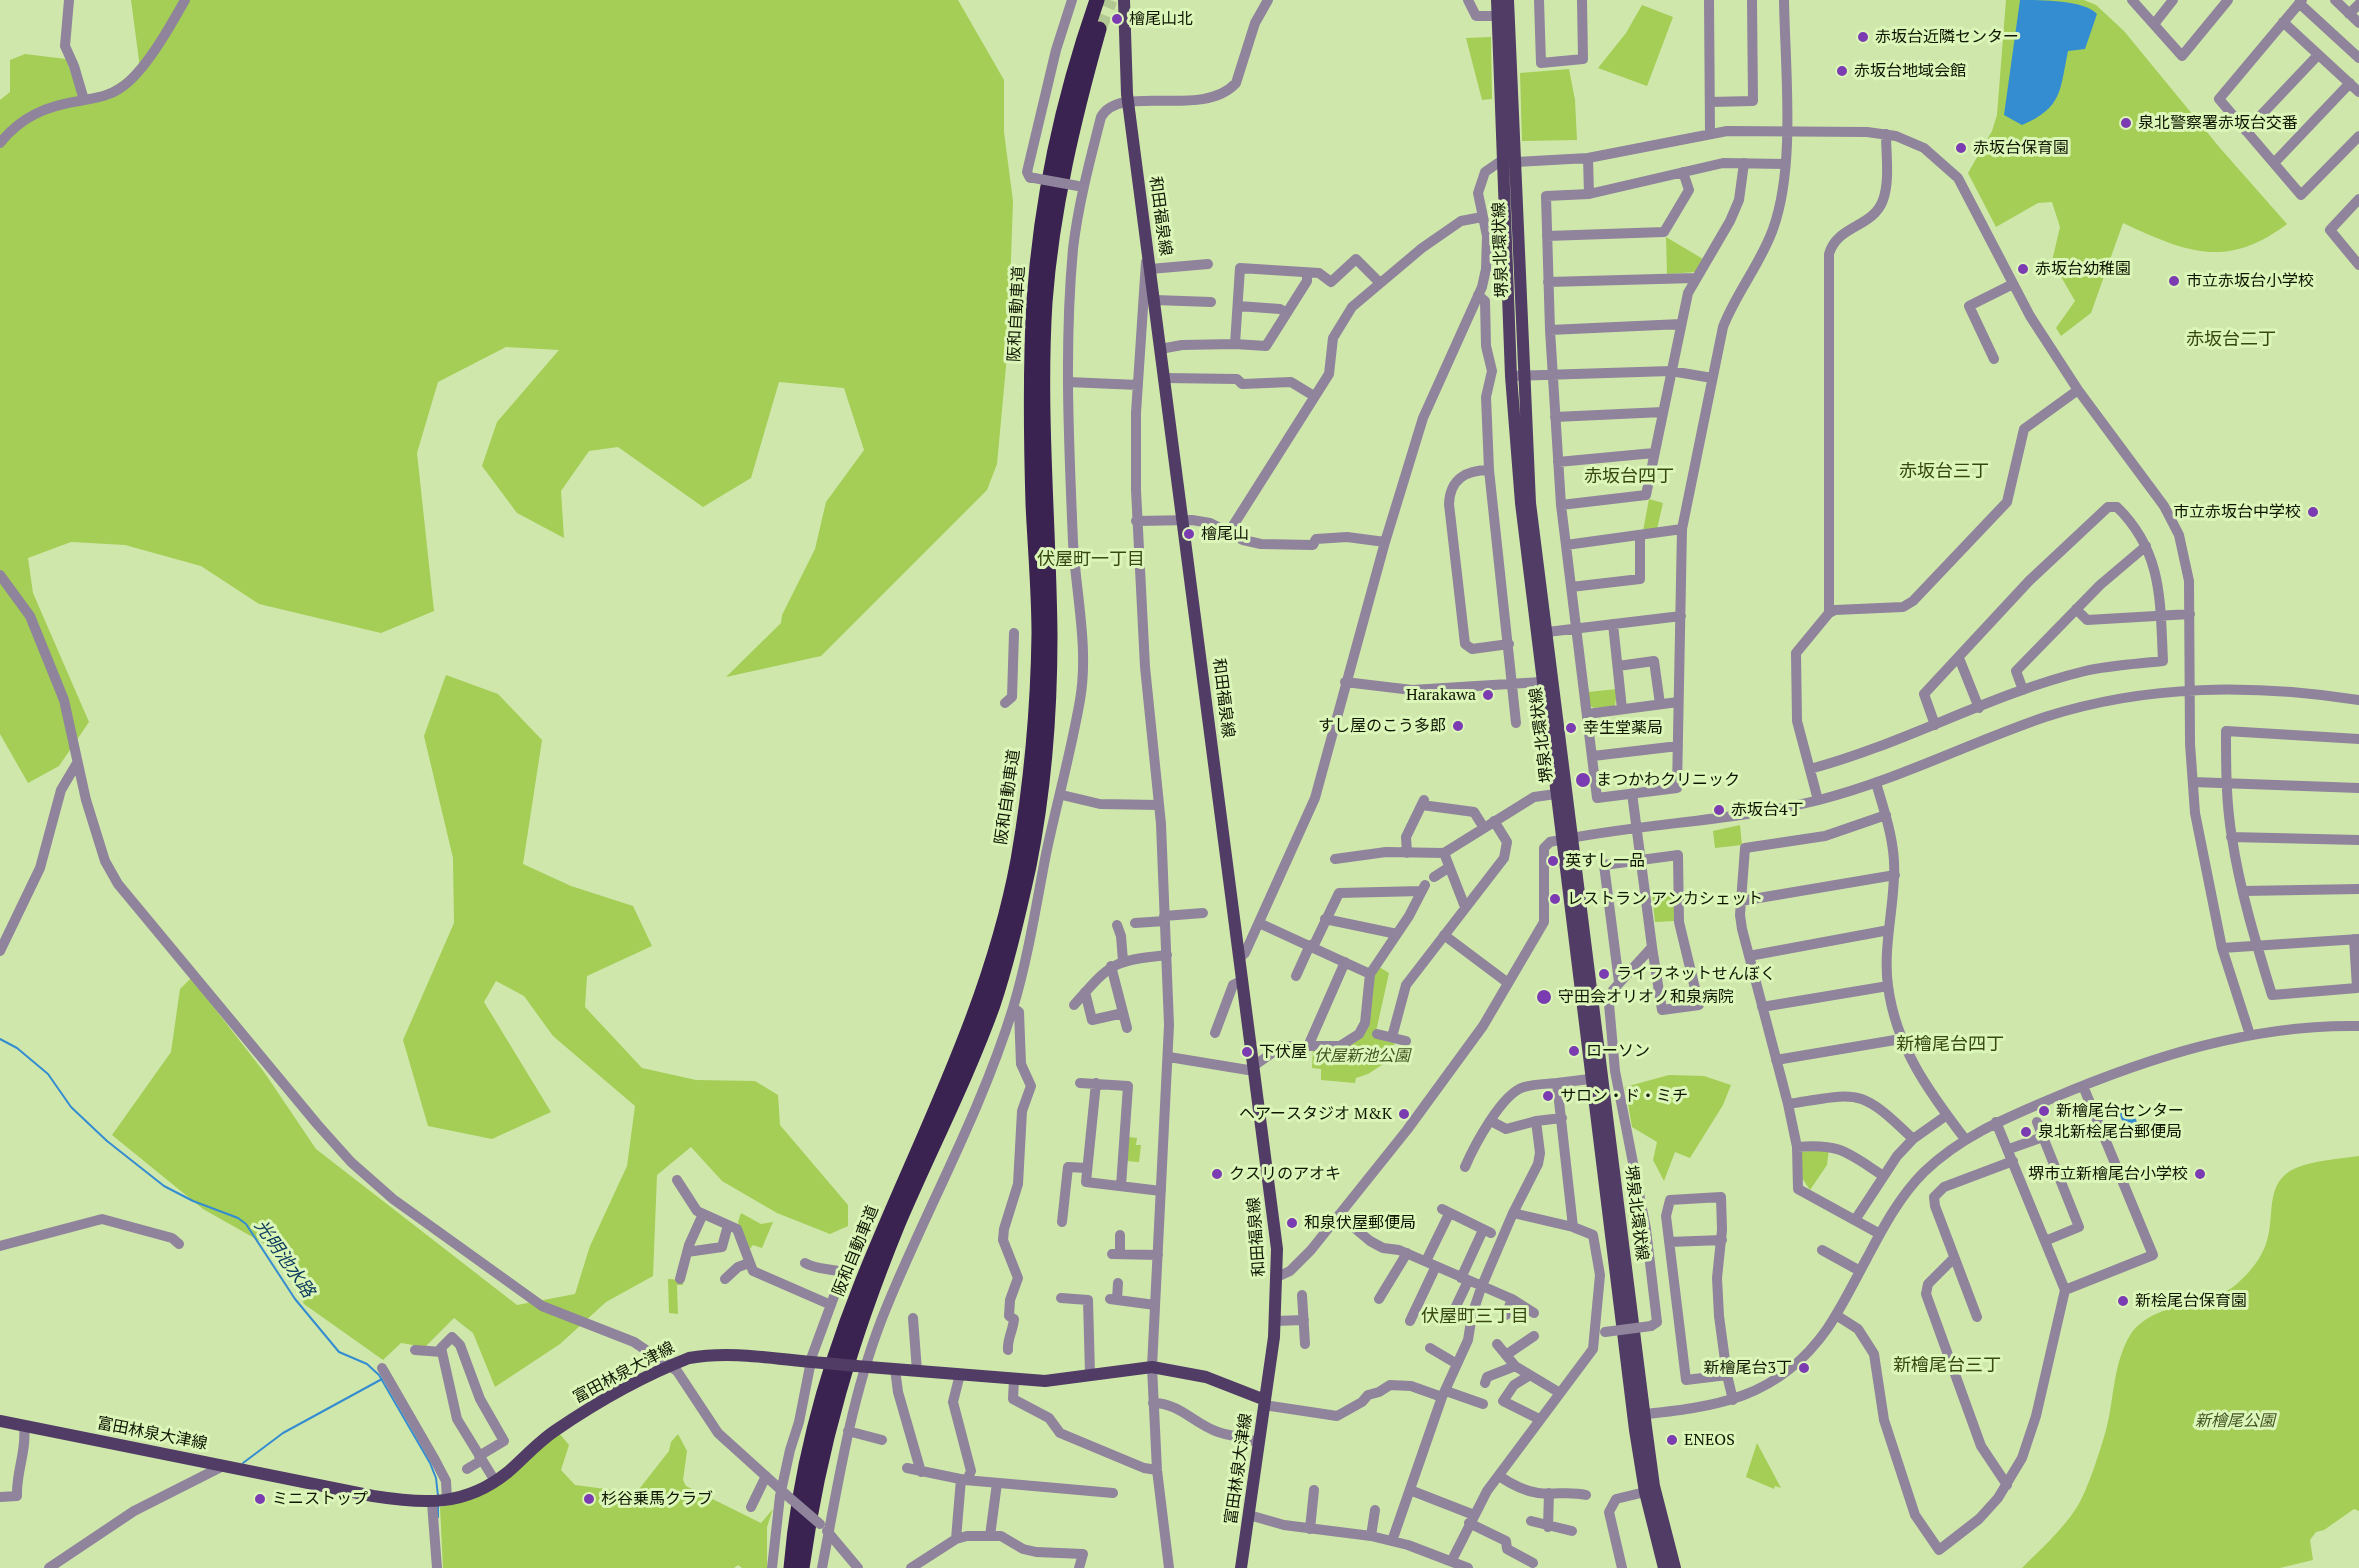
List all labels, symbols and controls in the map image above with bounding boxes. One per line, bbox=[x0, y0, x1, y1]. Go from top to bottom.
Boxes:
place label: 檜尾山北 bbox=[1129, 9, 1193, 29]
marker: 檜尾山北 bbox=[1110, 12, 1124, 26]
place label: 赤坂台近隣センター bbox=[1875, 27, 2019, 47]
marker: 赤坂台近隣センター bbox=[1856, 30, 1870, 44]
place label: 赤坂台地域会館 bbox=[1854, 61, 1966, 81]
marker: 赤坂台地域会館 bbox=[1835, 64, 1849, 78]
place label: 泉北警察署赤坂台交番 bbox=[2138, 113, 2298, 133]
marker: 泉北警察署赤坂台交番 bbox=[2119, 116, 2133, 130]
place label: 赤坂台保育園 bbox=[1973, 138, 2069, 158]
marker: 赤坂台保育園 bbox=[1954, 141, 1968, 155]
street label: 和田福泉線 bbox=[1145, 175, 1175, 257]
street label: 堺泉北環状線 bbox=[1490, 202, 1512, 298]
place label: 赤坂台幼稚園 bbox=[2035, 259, 2131, 279]
marker: 赤坂台幼稚園 bbox=[2016, 262, 2030, 276]
street label: 阪和自動車道 bbox=[1005, 266, 1029, 362]
place label: 市立赤坂台小学校 bbox=[2186, 271, 2314, 291]
marker: 市立赤坂台小学校 bbox=[2167, 274, 2181, 288]
district label: 赤坂台二丁 bbox=[2186, 329, 2276, 351]
district label: 赤坂台三丁 bbox=[1899, 461, 1989, 483]
district label: 赤坂台四丁 bbox=[1584, 466, 1674, 488]
place label: 市立赤坂台中学校 bbox=[2173, 502, 2301, 522]
marker: 市立赤坂台中学校 bbox=[2306, 505, 2320, 519]
place label: 檜尾山 bbox=[1201, 524, 1249, 544]
marker: 檜尾山 bbox=[1182, 527, 1196, 541]
district label: 伏屋町一丁目 bbox=[1037, 549, 1145, 571]
street label: 和田福泉線 bbox=[1209, 657, 1237, 739]
place label: Harakawa bbox=[1406, 685, 1476, 705]
street label: 堺泉北環状線 bbox=[1527, 686, 1557, 784]
marker: Harakawa bbox=[1481, 688, 1495, 702]
place label: すし屋のこう多郎 bbox=[1318, 716, 1446, 736]
place label: 幸生堂薬局 bbox=[1583, 718, 1663, 738]
marker: すし屋のこう多郎 bbox=[1451, 719, 1465, 733]
marker: 幸生堂薬局 bbox=[1564, 721, 1578, 735]
street label: 阪和自動車道 bbox=[992, 748, 1024, 846]
place label: まつかわクリニック bbox=[1596, 770, 1740, 790]
marker: まつかわクリニック bbox=[1574, 771, 1592, 789]
place label: 赤坂台4丁 bbox=[1731, 800, 1804, 820]
marker: 赤坂台4丁 bbox=[1712, 803, 1726, 817]
place label: 英すし一品 bbox=[1565, 851, 1645, 871]
marker: 英すし一品 bbox=[1546, 854, 1560, 868]
place label: レストラン アンカシェット bbox=[1567, 889, 1763, 909]
marker: レストラン アンカシェット bbox=[1548, 892, 1562, 906]
place label: ライフネットせんぼく bbox=[1616, 964, 1776, 984]
marker: ライフネットせんぼく bbox=[1597, 967, 1611, 981]
place label: 守田会オリオノ和泉病院 bbox=[1558, 987, 1734, 1007]
marker: 守田会オリオノ和泉病院 bbox=[1535, 988, 1553, 1006]
district label: 新檜尾台四丁 bbox=[1896, 1034, 2004, 1056]
place label: ローソン bbox=[1586, 1041, 1650, 1061]
place label: 下伏屋 bbox=[1259, 1042, 1307, 1062]
marker: ローソン bbox=[1567, 1044, 1581, 1058]
marker: 下伏屋 bbox=[1240, 1045, 1254, 1059]
park label: 伏屋新池公園 bbox=[1314, 1046, 1410, 1066]
place label: サロン・ド・ミチ bbox=[1560, 1086, 1688, 1106]
marker: サロン・ド・ミチ bbox=[1541, 1089, 1555, 1103]
place label: 新檜尾台センター bbox=[2056, 1101, 2184, 1121]
place label: ヘアースタジオ M&K bbox=[1239, 1104, 1392, 1124]
marker: 新檜尾台センター bbox=[2037, 1104, 2051, 1118]
marker: ヘアースタジオ M&K bbox=[1397, 1107, 1411, 1121]
place label: 泉北新桧尾台郵便局 bbox=[2038, 1122, 2182, 1142]
marker: 泉北新桧尾台郵便局 bbox=[2019, 1125, 2033, 1139]
place label: クスリのアオキ bbox=[1229, 1164, 1341, 1184]
street label: 堺泉北環状線 bbox=[1621, 1164, 1651, 1262]
place label: 堺市立新檜尾台小学校 bbox=[2028, 1164, 2188, 1184]
marker: クスリのアオキ bbox=[1210, 1167, 1224, 1181]
marker: 堺市立新檜尾台小学校 bbox=[2193, 1167, 2207, 1181]
street label: 和田福泉線 bbox=[1245, 1196, 1269, 1278]
street label: 阪和自動車道 bbox=[829, 1203, 883, 1299]
place label: 和泉伏屋郵便局 bbox=[1304, 1213, 1416, 1233]
water label: 光明池水路 bbox=[249, 1216, 319, 1302]
marker: 和泉伏屋郵便局 bbox=[1285, 1216, 1299, 1230]
place label: 新桧尾台保育園 bbox=[2135, 1291, 2247, 1311]
marker: 新桧尾台保育園 bbox=[2116, 1294, 2130, 1308]
district label: 伏屋町三丁目 bbox=[1421, 1306, 1529, 1328]
street label: 富田林泉大津線 bbox=[570, 1338, 678, 1408]
district label: 新檜尾台三丁 bbox=[1893, 1355, 2001, 1377]
place label: 新檜尾台3丁 bbox=[1703, 1358, 1792, 1378]
marker: 新檜尾台3丁 bbox=[1797, 1361, 1811, 1375]
park label: 新檜尾公園 bbox=[2195, 1411, 2275, 1431]
street label: 富田林泉大津線 bbox=[1222, 1412, 1256, 1526]
street label: 富田林泉大津線 bbox=[95, 1414, 209, 1454]
place label: ENEOS bbox=[1684, 1430, 1735, 1450]
marker: ENEOS bbox=[1665, 1433, 1679, 1447]
place label: ミニストップ bbox=[272, 1489, 368, 1509]
place label: 杉谷乗馬クラブ bbox=[601, 1489, 713, 1509]
marker: ミニストップ bbox=[253, 1492, 267, 1506]
marker: 杉谷乗馬クラブ bbox=[582, 1492, 596, 1506]

